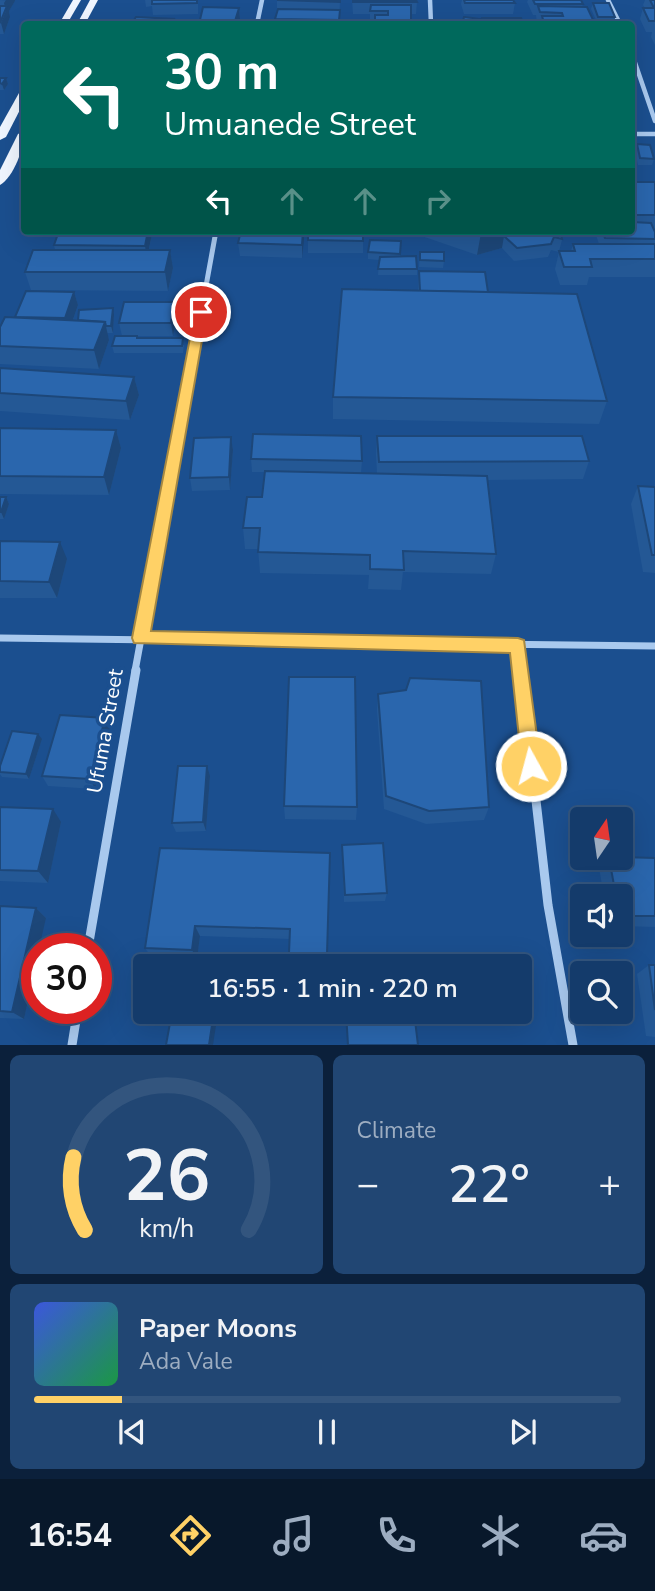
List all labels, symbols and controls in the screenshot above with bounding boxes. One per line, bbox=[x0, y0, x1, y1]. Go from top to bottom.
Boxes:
text: 30 m bbox=[164, 39, 279, 106]
icon: left bbox=[49, 49, 140, 140]
text: Umuanede Street bbox=[164, 103, 416, 146]
icon: left bbox=[200, 182, 238, 220]
icon: ahead bbox=[273, 182, 311, 220]
icon: ahead bbox=[346, 182, 384, 220]
icon: right bbox=[419, 182, 457, 220]
pin bbox=[171, 282, 231, 342]
icon: arrive bbox=[182, 293, 220, 331]
street label: Ufuma Street bbox=[80, 666, 130, 795]
position arrow bbox=[494, 729, 568, 803]
north arrow bbox=[570, 807, 634, 870]
map controls bbox=[570, 807, 633, 1024]
button: sound bbox=[570, 884, 633, 947]
speed limit sign: 30 bbox=[21, 933, 112, 1024]
button: search bbox=[570, 961, 633, 1024]
text: 16:55 · 1 min · 220 m bbox=[207, 971, 458, 1006]
text: Climate bbox=[357, 1115, 436, 1146]
text: 26 bbox=[123, 1127, 210, 1227]
text: 22° bbox=[448, 1149, 530, 1220]
text: − bbox=[357, 1159, 379, 1210]
text: + bbox=[598, 1159, 621, 1210]
text: km/h bbox=[139, 1212, 194, 1246]
text: Paper Moons bbox=[139, 1311, 297, 1346]
text: Ada Vale bbox=[139, 1346, 233, 1377]
icon: previous bbox=[113, 1413, 151, 1451]
icon: pause bbox=[308, 1413, 346, 1451]
icon: next bbox=[504, 1413, 542, 1451]
icon: directions bbox=[166, 1511, 215, 1560]
icon: music bbox=[269, 1511, 318, 1560]
icon: phone bbox=[372, 1511, 421, 1560]
icon: climate bbox=[476, 1511, 525, 1560]
icon: car bbox=[579, 1511, 628, 1560]
text: 16:54 bbox=[27, 1514, 112, 1557]

